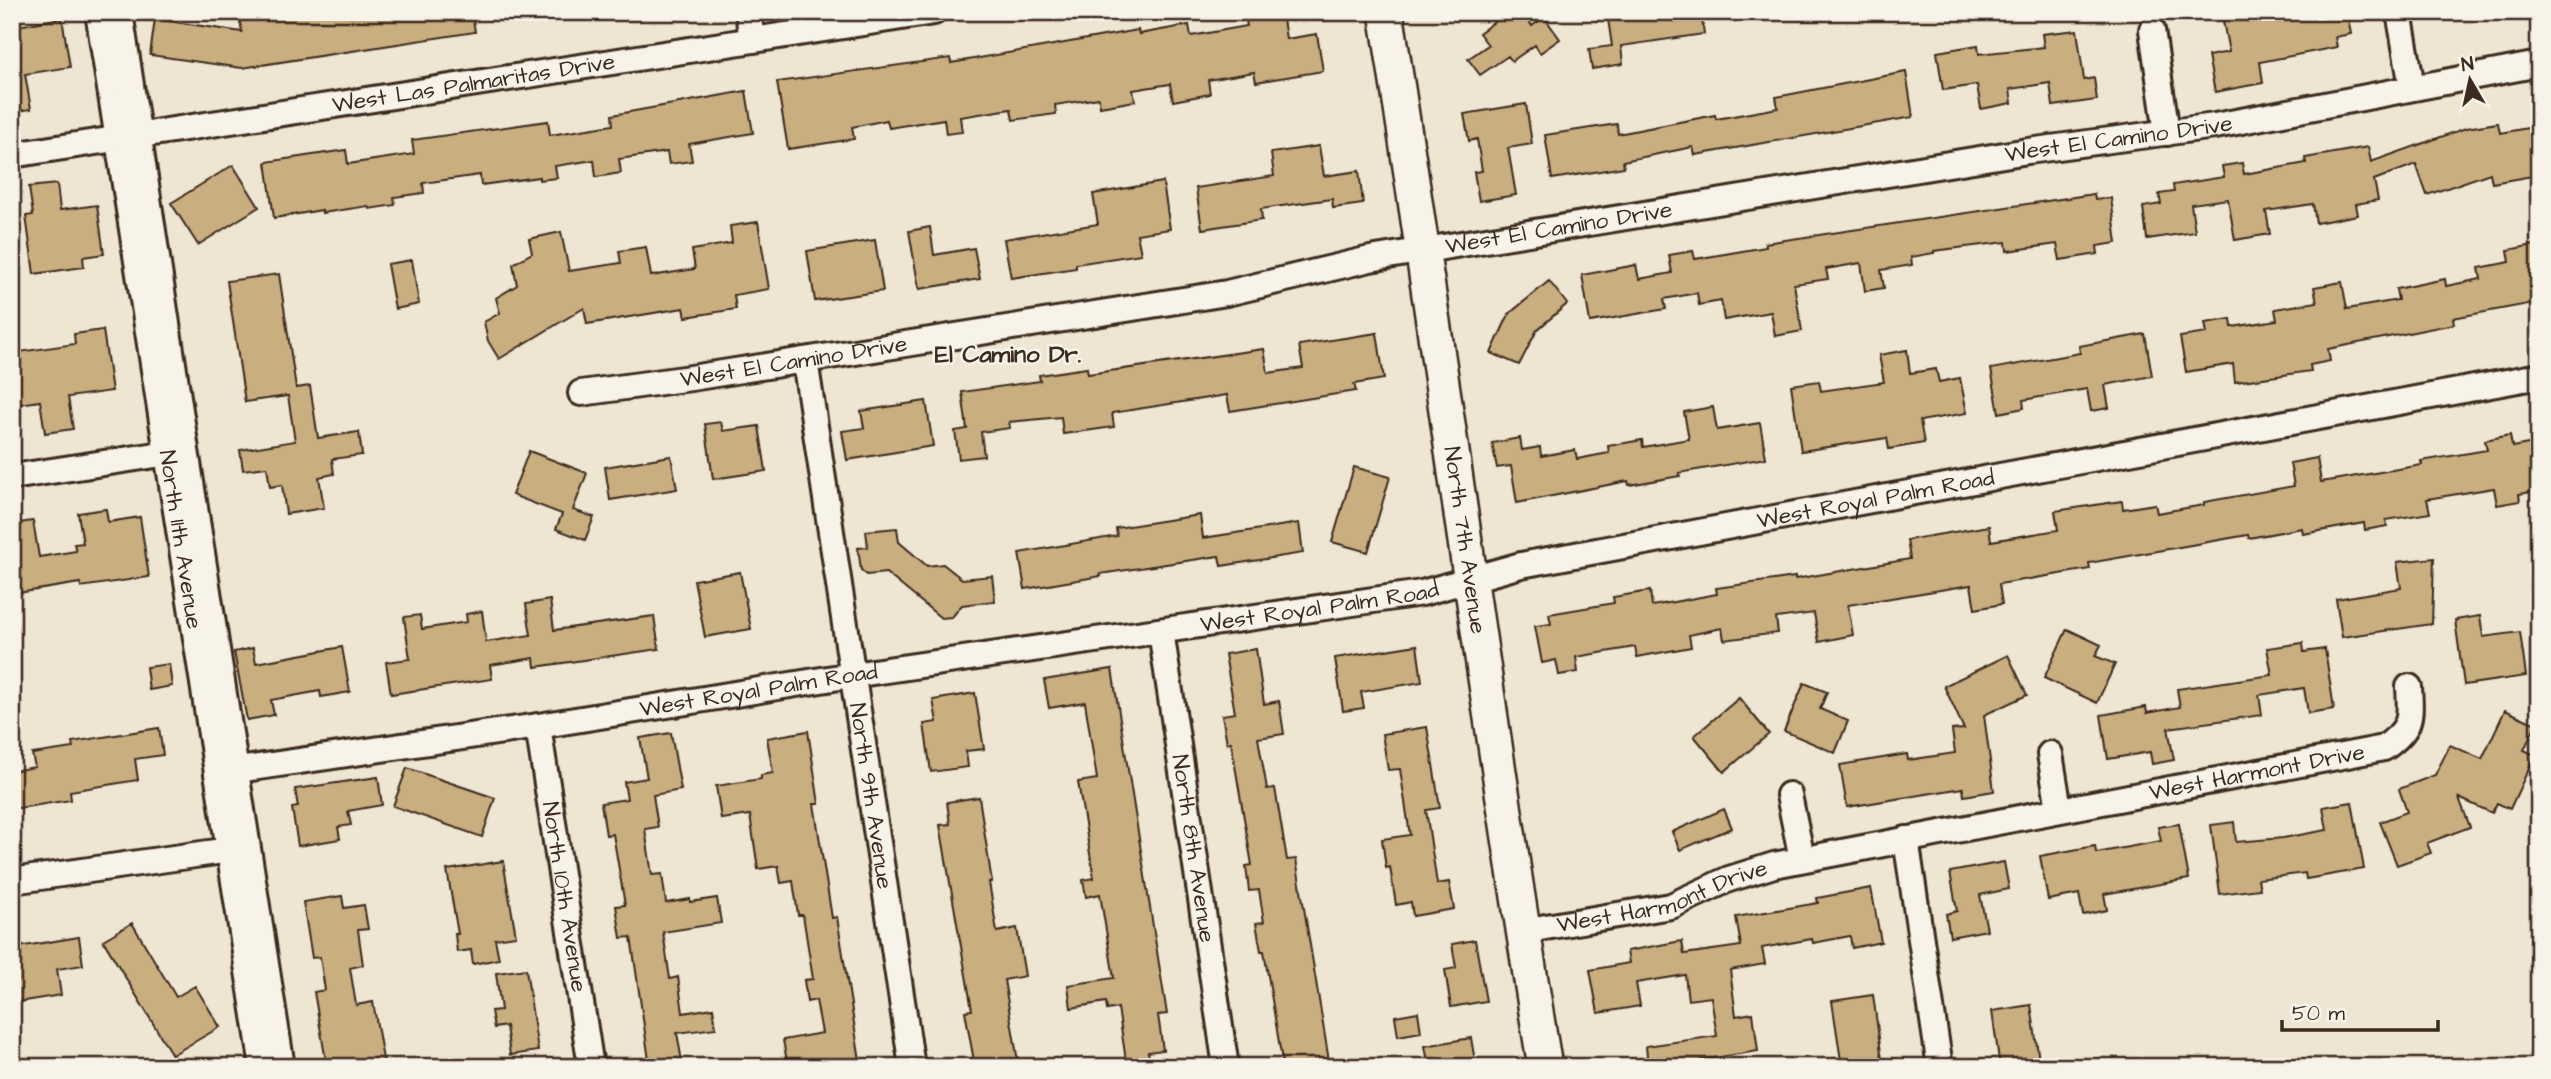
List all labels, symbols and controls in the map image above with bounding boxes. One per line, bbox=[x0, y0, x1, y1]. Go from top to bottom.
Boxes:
street label: West Las Palmaritas Drive bbox=[330, 46, 617, 121]
north arrow bbox=[2436, 46, 2506, 116]
text: N bbox=[2460, 50, 2476, 79]
street label: West El Camino Drive bbox=[2003, 107, 2235, 171]
street label: West El Camino Drive bbox=[1443, 194, 1674, 262]
street label: West El Camino Drive bbox=[678, 328, 909, 395]
district label: El Camino Dr. bbox=[935, 338, 1081, 372]
street label: North 7th Avenue bbox=[1435, 444, 1494, 636]
street label: North 11th Avenue bbox=[151, 448, 210, 631]
street label: West Royal Palm Road bbox=[1754, 461, 1997, 537]
street label: West Royal Palm Road bbox=[1198, 573, 1443, 641]
street label: West Royal Palm Road bbox=[637, 655, 880, 725]
street label: North 9th Avenue bbox=[841, 701, 901, 891]
street label: West Harmont Drive bbox=[2147, 736, 2368, 809]
street label: North 8th Avenue bbox=[1164, 752, 1223, 945]
street label: North 10th Avenue bbox=[534, 800, 595, 994]
street label: West Harmont Drive bbox=[1554, 852, 1771, 941]
scale bar bbox=[2282, 988, 2437, 1032]
text: 50 m bbox=[2292, 999, 2346, 1028]

